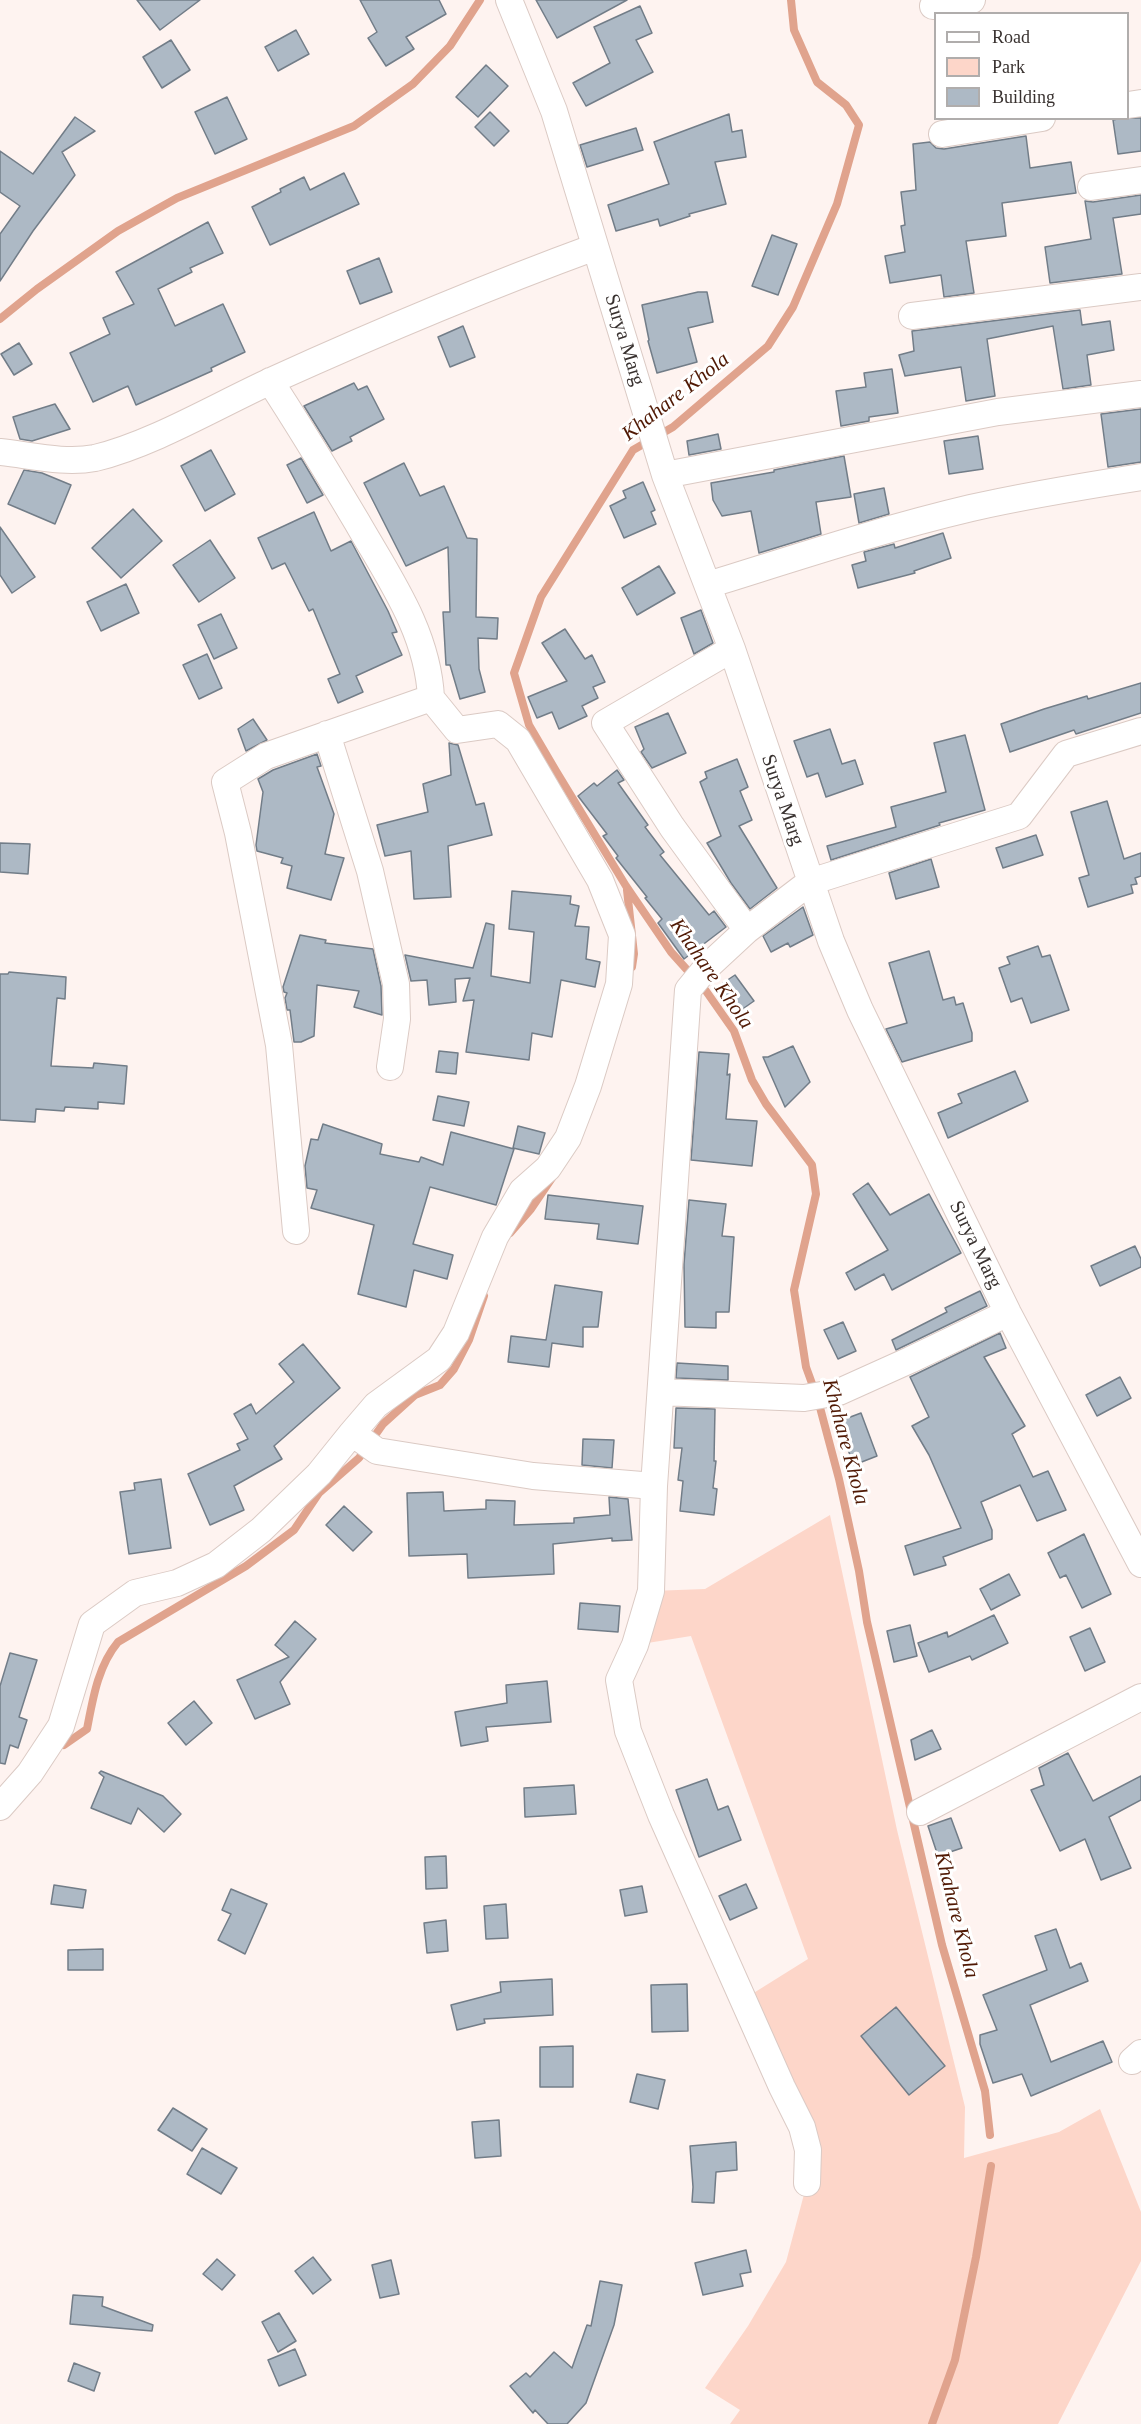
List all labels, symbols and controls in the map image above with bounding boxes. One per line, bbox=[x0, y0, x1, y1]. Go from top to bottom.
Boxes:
legend bbox=[934, 12, 1129, 120]
text: Road bbox=[992, 27, 1030, 47]
text: Park bbox=[992, 57, 1025, 77]
text: Building bbox=[992, 87, 1055, 107]
street label: Surya Marg bbox=[599, 291, 649, 389]
water label: Khahare Khola bbox=[617, 347, 735, 447]
street label: Surya Marg bbox=[755, 751, 809, 849]
water label: Khahare Khola bbox=[664, 914, 758, 1034]
street label: Surya Marg bbox=[943, 1197, 1007, 1293]
water label: Khahare Khola bbox=[816, 1376, 874, 1508]
water label: Khahare Khola bbox=[928, 1849, 984, 1981]

